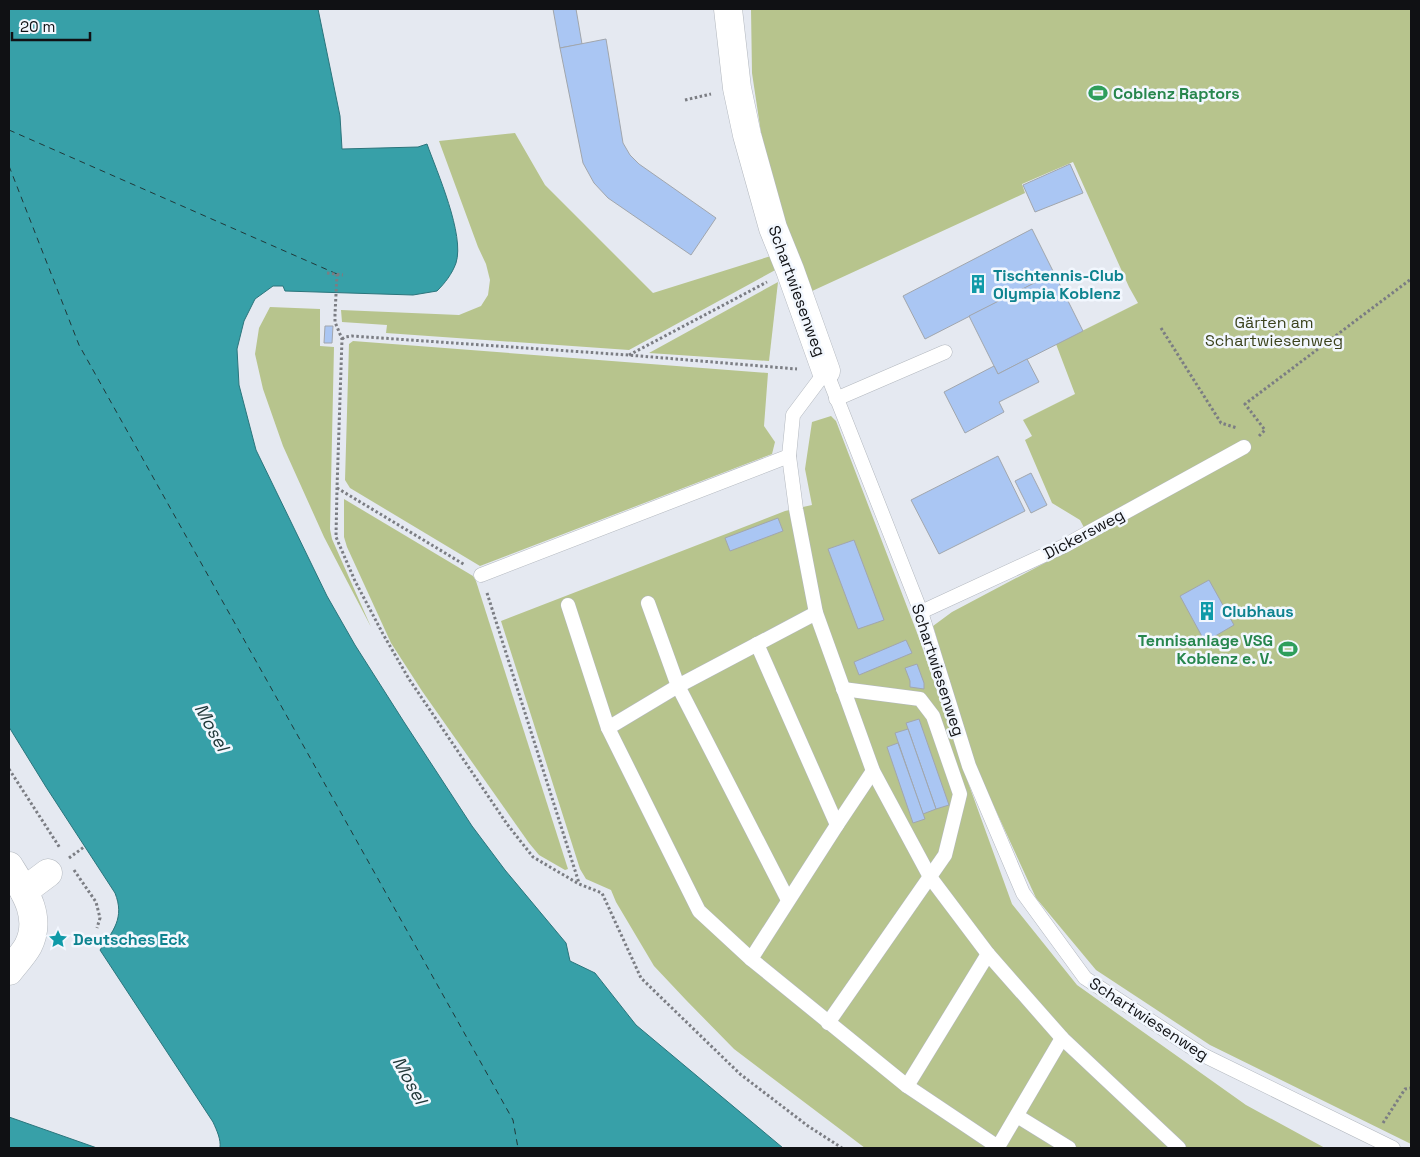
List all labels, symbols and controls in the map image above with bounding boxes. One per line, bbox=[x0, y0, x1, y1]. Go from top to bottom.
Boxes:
scale bar bbox=[12, 10, 90, 42]
text: 20 m bbox=[20, 17, 55, 36]
sports icon: Coblenz Raptors bbox=[1087, 82, 1109, 104]
place label: Coblenz Raptors bbox=[1113, 83, 1240, 104]
street label: Schartwiesenweg bbox=[764, 223, 830, 359]
place label: Tischtennis-Club Olympia Koblenz bbox=[993, 265, 1124, 304]
building icon: Tischtennis-Club Olympia Koblenz bbox=[967, 273, 989, 295]
park label: Gärten am Schartwiesenweg bbox=[1205, 312, 1343, 351]
street label: Dickersweg bbox=[1040, 504, 1128, 564]
building icon: Clubhaus bbox=[1196, 600, 1218, 622]
street label: Schartwiesenweg bbox=[907, 601, 969, 739]
place label: Clubhaus bbox=[1222, 601, 1294, 622]
place label: Tennisanlage VSG Koblenz e. V. bbox=[1138, 630, 1273, 669]
sports icon: Tennisanlage VSG Koblenz e. V. bbox=[1277, 638, 1299, 660]
water label: Mosel bbox=[190, 699, 236, 757]
place icon: Deutsches Eck bbox=[47, 928, 69, 950]
place label: Deutsches Eck bbox=[73, 929, 187, 950]
street label: Schartwiesenweg bbox=[1085, 973, 1213, 1065]
water label: Mosel bbox=[388, 1052, 434, 1110]

